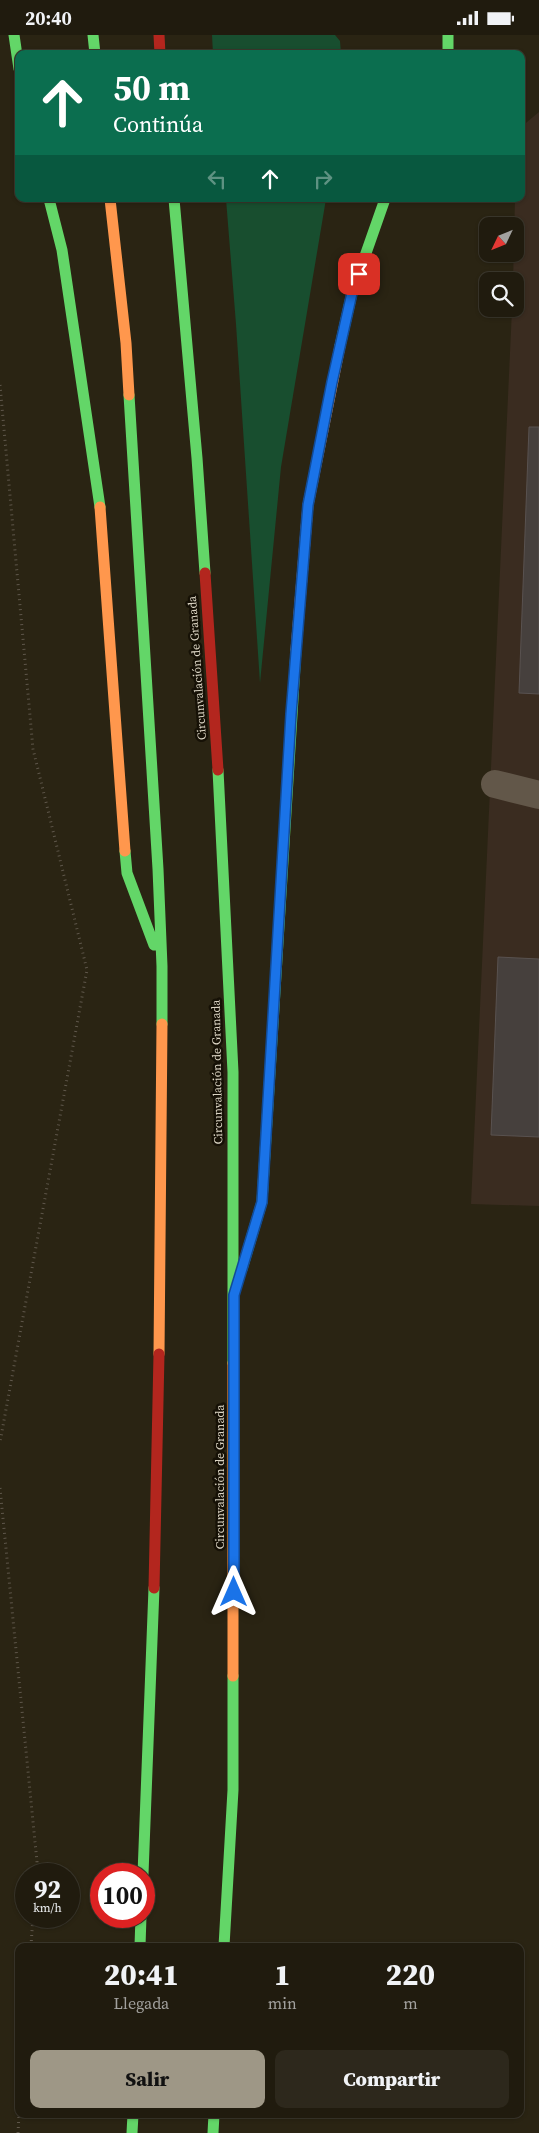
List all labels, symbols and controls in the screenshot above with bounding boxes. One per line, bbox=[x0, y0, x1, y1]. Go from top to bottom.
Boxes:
text: 20:40 bbox=[25, 5, 72, 31]
text: 50 m bbox=[113, 64, 190, 112]
icon: ahead bbox=[30, 70, 95, 135]
text: Continúa bbox=[113, 109, 203, 139]
icon: left bbox=[203, 165, 231, 193]
icon: ahead bbox=[256, 165, 284, 193]
icon: right bbox=[309, 165, 337, 193]
north arrow bbox=[479, 217, 524, 263]
map controls bbox=[479, 217, 524, 317]
pin bbox=[338, 253, 380, 295]
icon: arrive bbox=[345, 260, 373, 288]
button: search bbox=[479, 272, 524, 317]
street label: Circunvalación de Granada bbox=[184, 594, 210, 741]
street label: Circunvalación de Granada bbox=[208, 999, 226, 1144]
street label: Circunvalación de Granada bbox=[212, 1404, 228, 1549]
position arrow bbox=[207, 1565, 259, 1617]
speed limit sign: 100 bbox=[90, 1863, 155, 1928]
text: 92 bbox=[34, 1872, 61, 1906]
text: km/h bbox=[33, 1900, 62, 1916]
text: 20:41 bbox=[104, 1954, 179, 1995]
text: 1 bbox=[274, 1954, 291, 1995]
text: 220 bbox=[386, 1954, 435, 1995]
text: Llegada bbox=[114, 1992, 169, 2014]
text: min bbox=[268, 1992, 297, 2014]
text: m bbox=[403, 1992, 418, 2014]
button: Salir bbox=[30, 2050, 265, 2108]
button: Compartir bbox=[275, 2050, 509, 2108]

